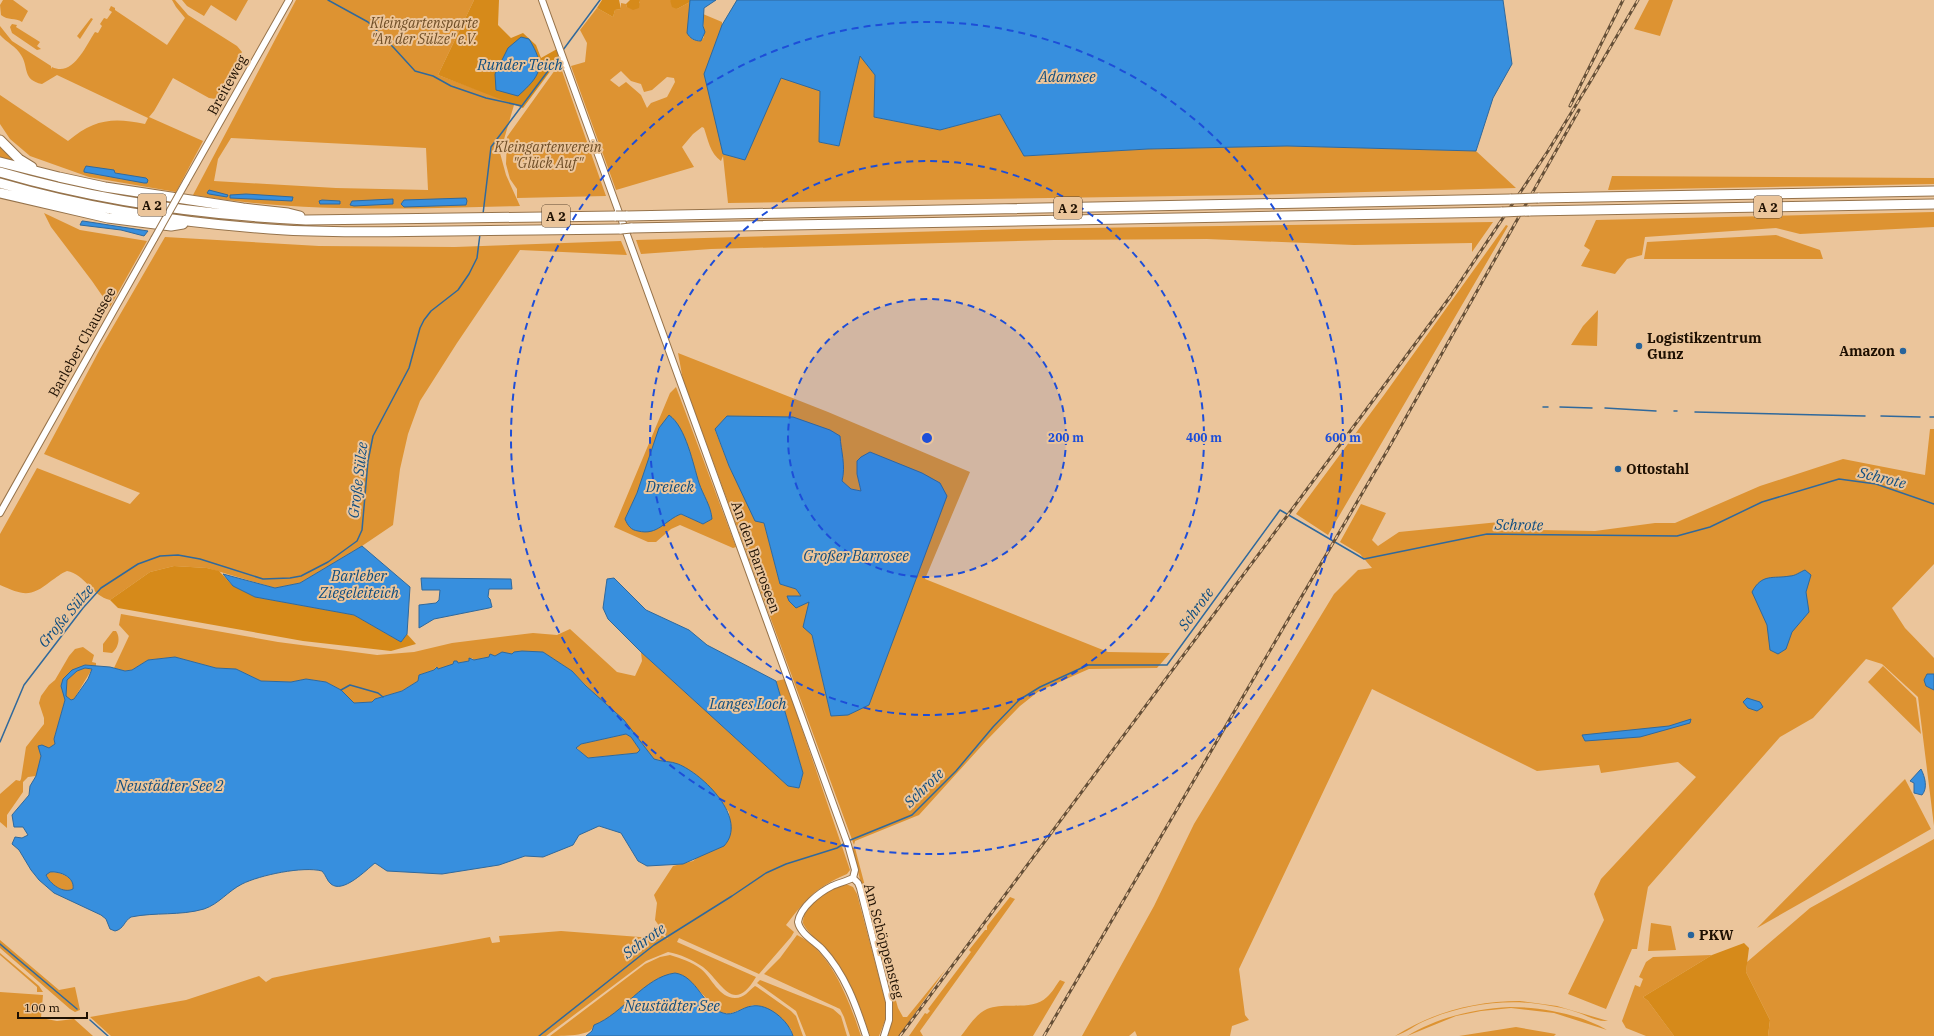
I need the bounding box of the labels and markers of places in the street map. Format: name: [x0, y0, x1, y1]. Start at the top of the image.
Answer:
place label: Logistikzentrum Gunz: [1647, 329, 1762, 363]
marker: Logistikzentrum Gunz: [1634, 341, 1644, 351]
place label: Amazon: [1839, 342, 1895, 360]
marker: Amazon: [1898, 346, 1908, 356]
centre of rings: [920, 431, 934, 445]
place label: Ottostahl: [1626, 460, 1690, 478]
marker: Ottostahl: [1613, 464, 1623, 474]
place label: PKW: [1699, 926, 1734, 944]
marker: PKW: [1686, 930, 1696, 940]

